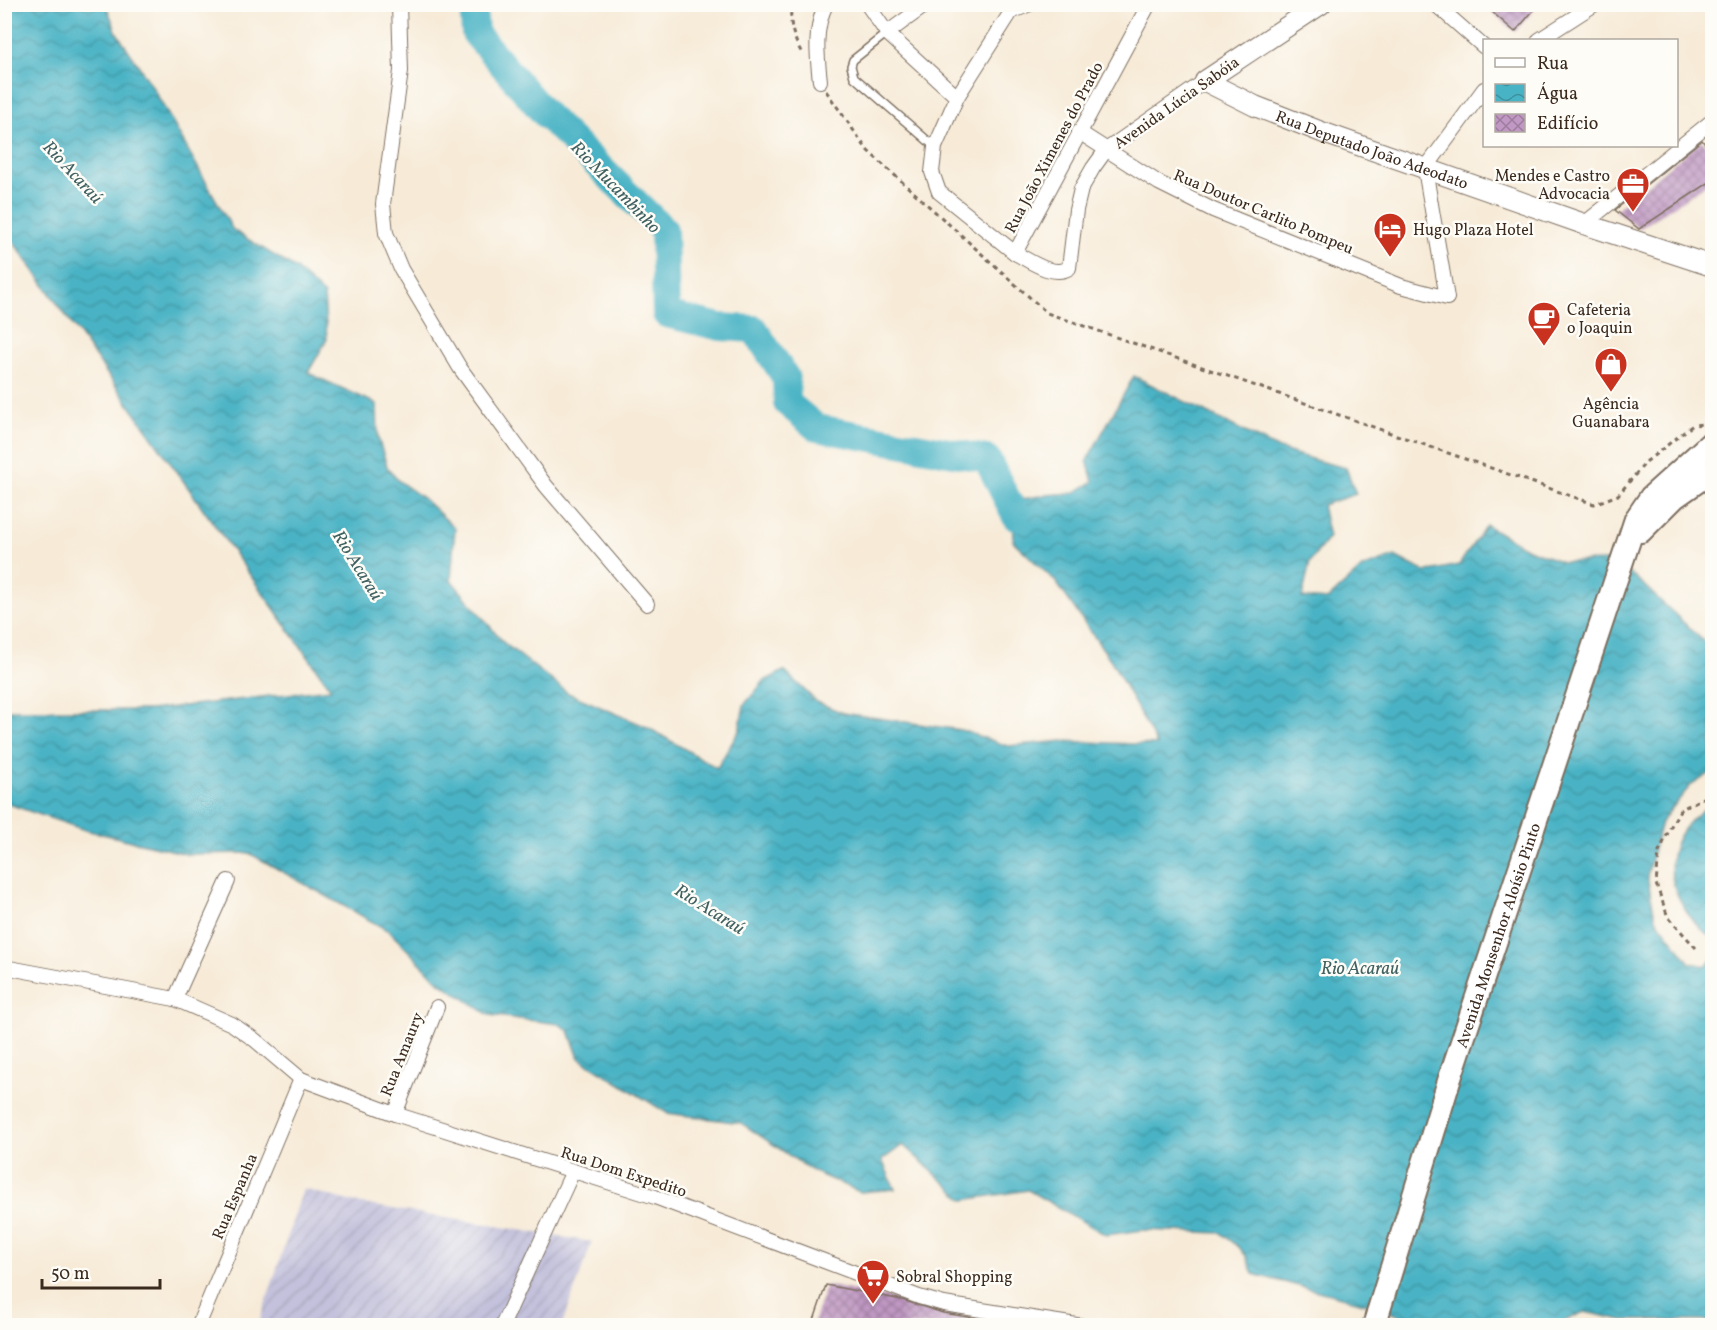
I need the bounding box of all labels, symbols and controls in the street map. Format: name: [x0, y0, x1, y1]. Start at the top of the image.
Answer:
legend: [1483, 39, 1678, 147]
street label: Avenida Lúcia Sabóia: [1110, 52, 1244, 155]
text: Rua: [1537, 52, 1568, 77]
street label: Rua João Ximenes do Prado: [1000, 58, 1109, 238]
text: Água: [1537, 82, 1578, 107]
street label: Rua Deputado João Adeodato: [1272, 106, 1471, 196]
text: Edifício: [1537, 112, 1598, 137]
water label: Rio Acaraú: [36, 136, 108, 210]
water label: Rio Mucambinho: [564, 136, 665, 240]
street label: Rua Doutor Carlito Pompeu: [1170, 165, 1357, 261]
place label: Mendes e Castro Advocacia: [1495, 166, 1610, 206]
office icon: Mendes e Castro Advocacia: [1615, 166, 1651, 213]
hotel icon: Hugo Plaza Hotel: [1372, 211, 1408, 258]
place label: Hugo Plaza Hotel: [1413, 220, 1534, 242]
cafe icon: Cafeteria o Joaquin: [1526, 300, 1562, 347]
place label: Cafeteria o Joaquin: [1567, 300, 1633, 340]
shop icon: Agência Guanabara: [1593, 346, 1629, 393]
place label: Agência Guanabara: [1572, 394, 1650, 434]
water label: Rio Acaraú: [325, 526, 388, 606]
street label: Avenida Monsenhor Aloísio Pinto: [1452, 820, 1547, 1051]
water label: Rio Acaraú: [669, 879, 749, 942]
water label: Rio Acaraú: [1321, 957, 1399, 982]
street label: Rua Amaury: [376, 1009, 430, 1100]
street label: Rua Dom Expedito: [558, 1142, 689, 1204]
street label: Rua Espanha: [208, 1150, 264, 1243]
scale bar: [42, 1252, 160, 1290]
supermarket icon: Sobral Shopping: [855, 1258, 891, 1305]
text: 50 m: [51, 1262, 90, 1287]
place label: Sobral Shopping: [896, 1267, 1012, 1289]

